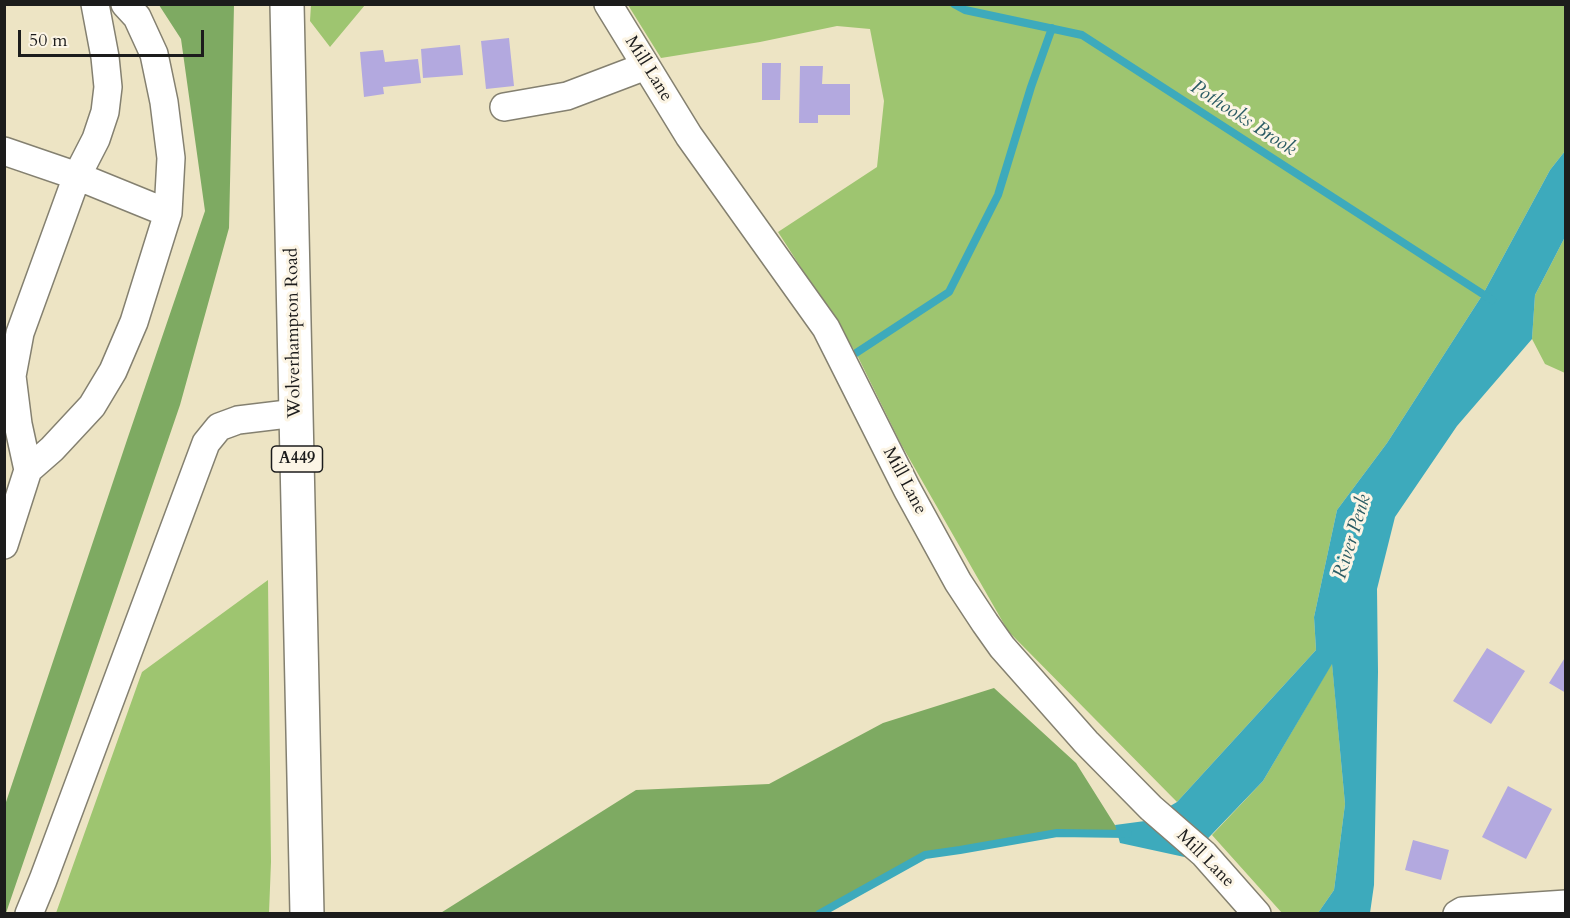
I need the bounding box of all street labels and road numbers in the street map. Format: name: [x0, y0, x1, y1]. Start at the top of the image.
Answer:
street label: Mill Lane: [619, 32, 677, 106]
street label: Wolverhampton Road: [282, 248, 306, 418]
street label: Mill Lane: [877, 444, 931, 518]
road number: A449: [272, 446, 322, 472]
street label: Mill Lane: [1172, 826, 1238, 892]

